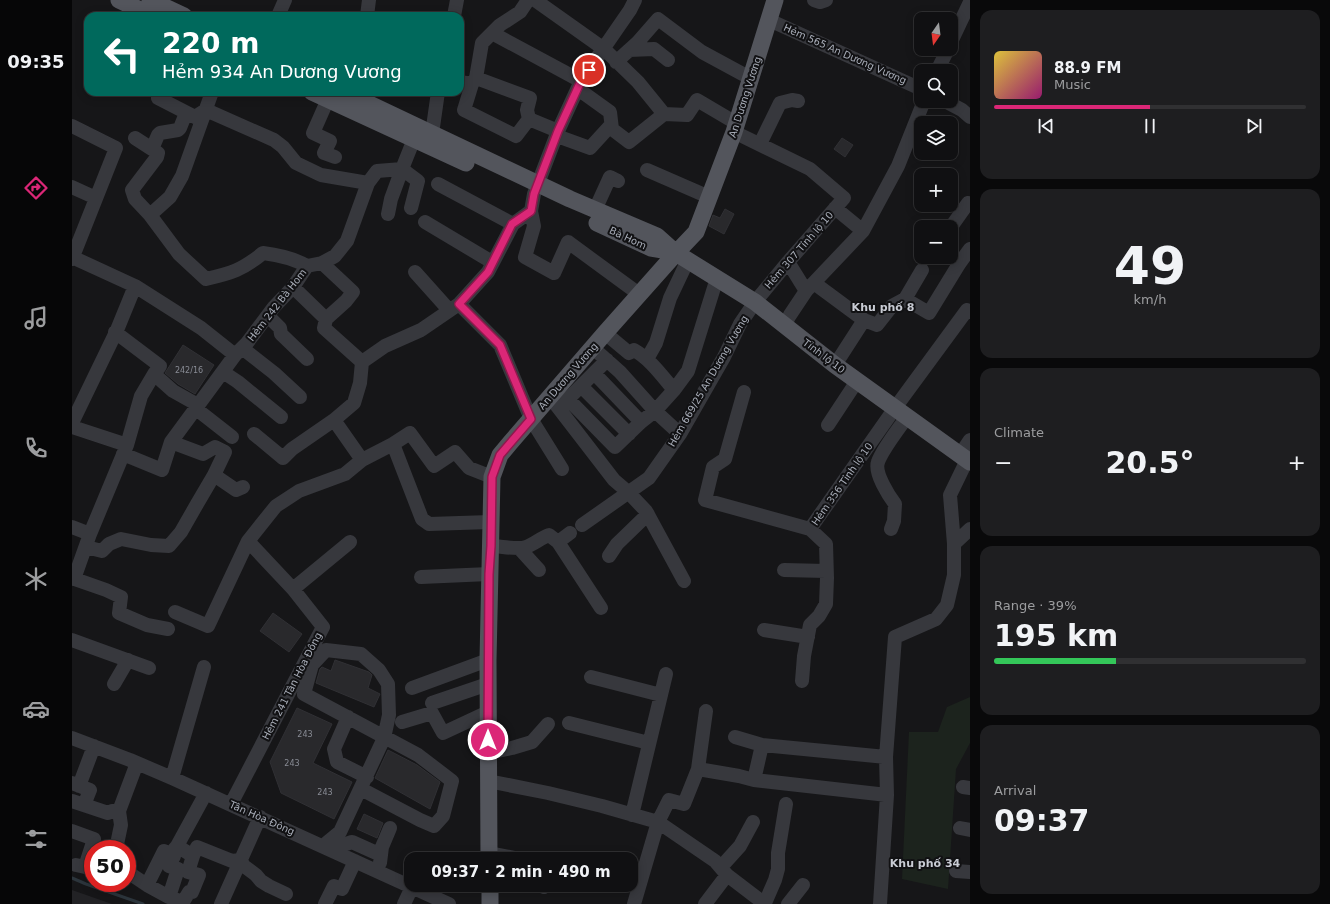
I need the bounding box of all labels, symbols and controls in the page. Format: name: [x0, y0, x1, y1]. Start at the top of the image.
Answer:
north arrow: [914, 12, 958, 56]
map controls: [914, 12, 958, 264]
street label: Hẻm 565 An Dương Vương: [782, 22, 908, 86]
text: 220 m: [162, 27, 259, 60]
icon: left: [96, 28, 148, 80]
text: 09:35: [7, 51, 65, 72]
pin: [572, 53, 606, 87]
street label: An Dương Vương: [727, 55, 763, 139]
icon: arrive: [578, 59, 600, 81]
text: 88.9 FM: [1054, 59, 1121, 77]
text: Hẻm 934 An Dương Vương: [162, 61, 402, 82]
button: search: [914, 64, 958, 108]
text: Music: [1054, 77, 1091, 92]
icon: previous: [1035, 115, 1057, 137]
icon: pause: [1139, 115, 1161, 137]
icon: next: [1243, 115, 1265, 137]
button: layers: [914, 116, 958, 160]
button: +: [914, 168, 958, 212]
icon: directions: [22, 174, 50, 202]
street label: Hẻm 307 Tỉnh lộ 10: [763, 209, 836, 291]
button: −: [914, 220, 958, 264]
street label: Bà Hom: [608, 225, 648, 251]
text: 49: [1114, 236, 1186, 296]
street label: Hẻm 242 Bà Hom: [245, 267, 309, 343]
text: km/h: [1134, 292, 1166, 307]
district label: Khu phố 8: [852, 301, 914, 314]
icon: music: [22, 304, 50, 332]
street label: Hẻm 669/25 An Dương Vương: [666, 314, 750, 448]
street label: Tỉnh lộ 10: [800, 336, 847, 376]
street label: An Dương Vương: [536, 341, 600, 411]
house number: 242/16: [175, 366, 203, 375]
text: Climate: [994, 425, 1044, 440]
icon: phone: [22, 434, 50, 462]
street label: Hẻm 356 Tỉnh lộ 10: [809, 441, 876, 528]
text: 20.5°: [1105, 445, 1195, 480]
text: −: [994, 450, 1012, 475]
text: +: [1288, 450, 1306, 475]
icon: climate: [22, 565, 50, 593]
text: Range · 39%: [994, 598, 1077, 613]
text: 195 km: [994, 618, 1118, 653]
street label: Hẻm 241 Tân Hòa Đông: [260, 631, 324, 741]
icon: car: [22, 695, 50, 723]
position arrow: [467, 719, 509, 761]
house number: 243: [297, 730, 313, 739]
house number: 243: [284, 759, 300, 768]
text: Arrival: [994, 783, 1036, 798]
house number: 243: [317, 788, 333, 797]
street label: Tân Hòa Đông: [227, 798, 296, 837]
text: 09:37: [994, 803, 1090, 838]
icon: filters: [22, 825, 50, 853]
speed limit sign: 50: [84, 840, 136, 892]
district label: Khu phố 34: [890, 857, 961, 870]
text: 09:37 · 2 min · 490 m: [431, 863, 611, 881]

